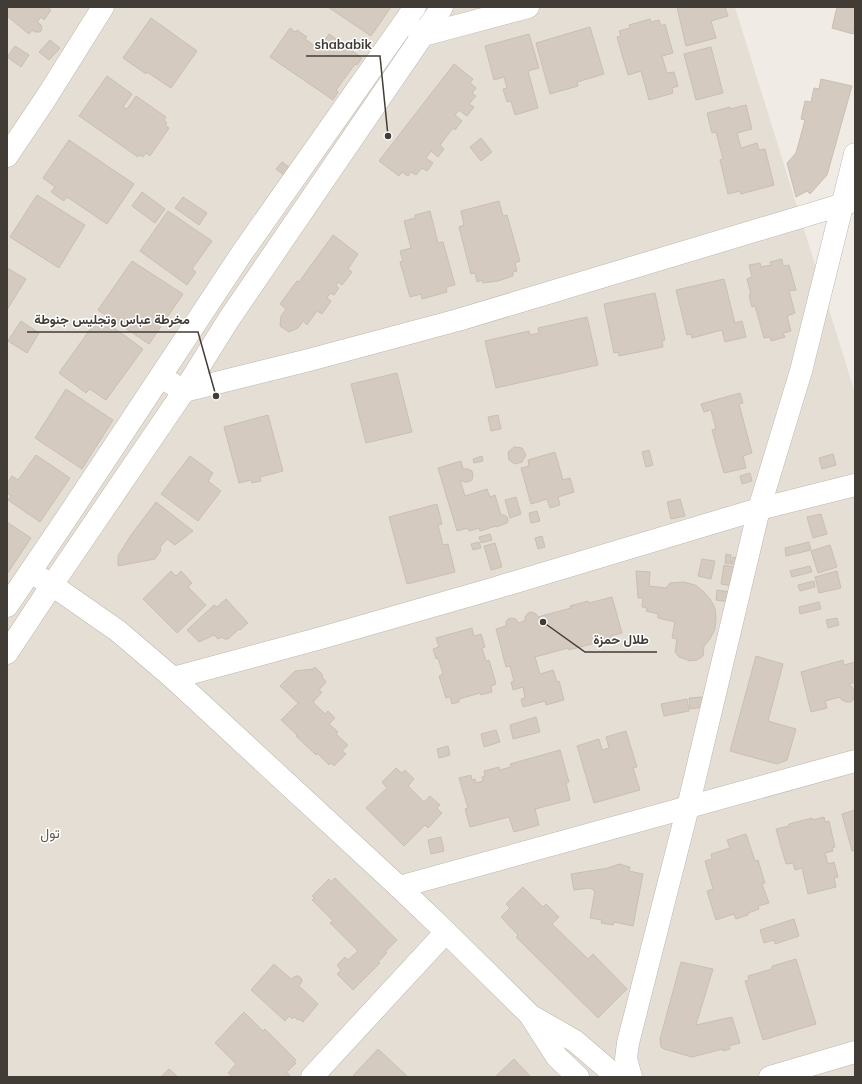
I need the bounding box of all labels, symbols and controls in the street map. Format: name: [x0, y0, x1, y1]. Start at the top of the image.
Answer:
callout: shababik: [306, 31, 380, 56]
text: shababik: [314, 36, 372, 52]
callout: مخرطة عباس وتجليس جنوطة: [27, 307, 198, 332]
text: مخرطة عباس وتجليس جنوطة: [34, 311, 190, 328]
callout: طلال حمزة: [585, 627, 657, 652]
text: طلال حمزة: [593, 631, 649, 648]
district label: تول: [40, 824, 60, 843]

